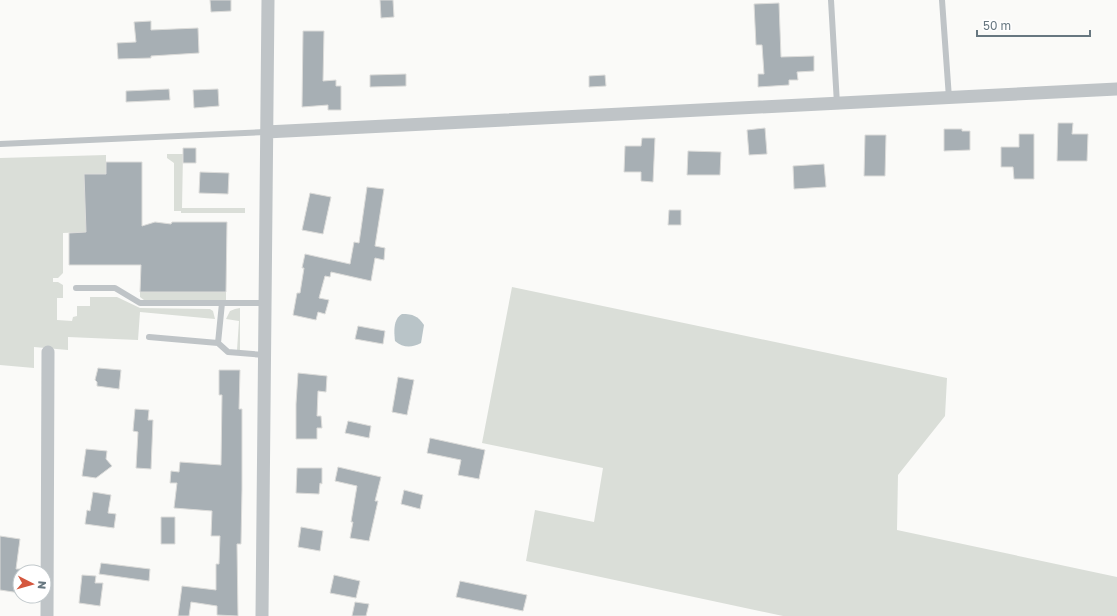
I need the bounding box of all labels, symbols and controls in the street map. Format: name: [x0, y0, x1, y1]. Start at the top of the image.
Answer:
scale bar: [977, 12, 1090, 38]
text: 50 m: [983, 18, 1011, 33]
north arrow: [12, 564, 52, 604]
text: N: [36, 580, 49, 590]

